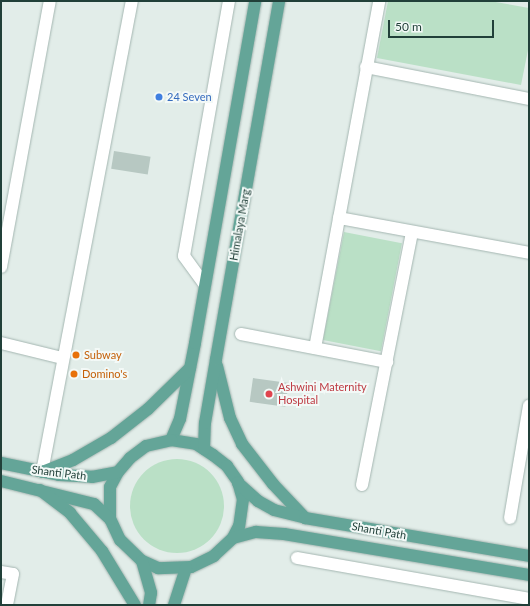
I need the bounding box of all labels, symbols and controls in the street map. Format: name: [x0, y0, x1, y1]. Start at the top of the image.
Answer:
scale bar: [390, 12, 496, 38]
text: 50 m: [395, 19, 422, 34]
place label: 24 Seven: [167, 90, 212, 104]
marker: 24 Seven: [154, 92, 164, 102]
street label: Himalaya Marg: [227, 188, 253, 262]
place label: Subway: [84, 348, 122, 362]
marker: Subway: [71, 350, 81, 360]
place label: Domino's: [82, 367, 127, 381]
marker: Domino's: [69, 369, 79, 379]
place label: Ashwini Maternity Hospital: [278, 381, 367, 407]
marker: Ashwini Maternity Hospital: [263, 388, 275, 400]
street label: Shanti Path: [31, 463, 87, 483]
street label: Shanti Path: [351, 520, 407, 542]

